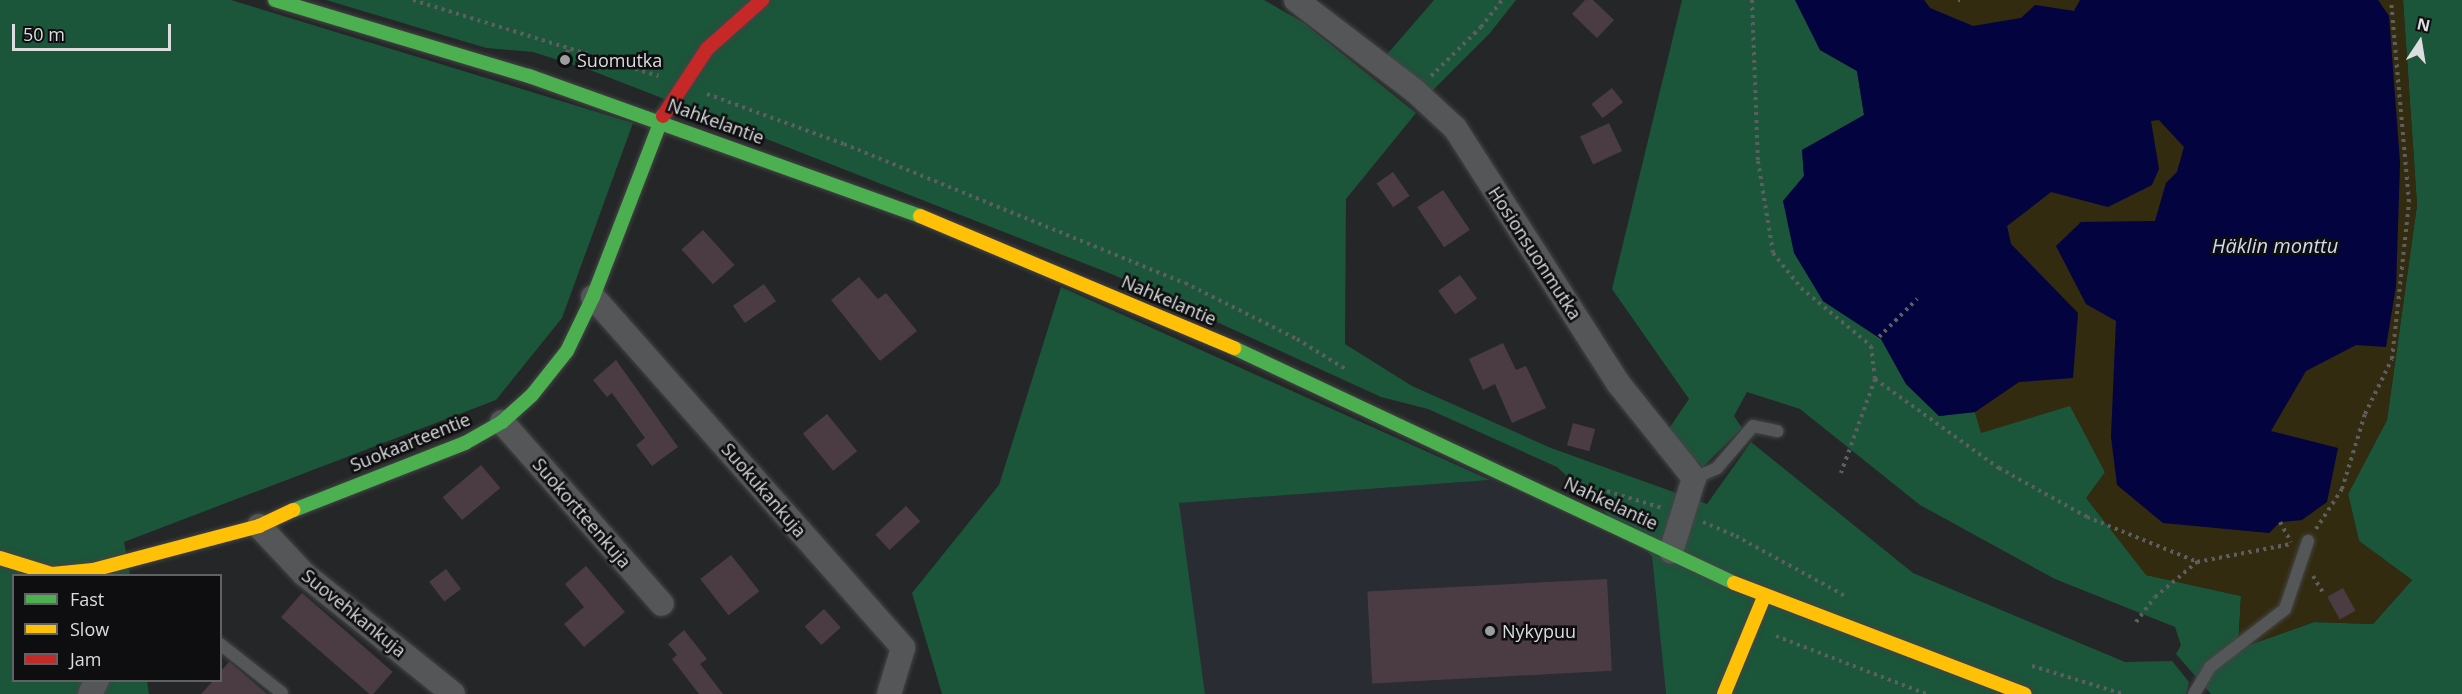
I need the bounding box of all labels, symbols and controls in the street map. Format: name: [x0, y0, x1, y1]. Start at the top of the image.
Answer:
scale bar: [15, 12, 174, 50]
north arrow: [2390, 12, 2450, 72]
text: N: [2415, 12, 2432, 37]
text: 50 m: [23, 22, 65, 46]
place label: Suomutka: [577, 49, 662, 71]
marker: Suomutka: [558, 53, 572, 67]
street label: Nahkelantie: [665, 94, 767, 148]
street label: Hosionsuonmutka: [1484, 182, 1586, 324]
water label: Häklin monttu: [2212, 233, 2338, 257]
street label: Nahkelantie: [1118, 270, 1220, 330]
street label: Suokaarteentie: [347, 408, 473, 476]
street label: Suokukankuja: [717, 438, 811, 542]
street label: Suokortteenkuja: [528, 454, 636, 572]
street label: Nahkelantie: [1561, 472, 1661, 534]
street label: Suovehkankuja: [298, 565, 410, 661]
legend: [12, 574, 222, 682]
text: Fast: [70, 587, 104, 611]
text: Slow: [70, 617, 109, 641]
place label: Nykypuu: [1502, 620, 1576, 642]
marker: Nykypuu: [1483, 624, 1497, 638]
text: Jam: [70, 647, 102, 671]

